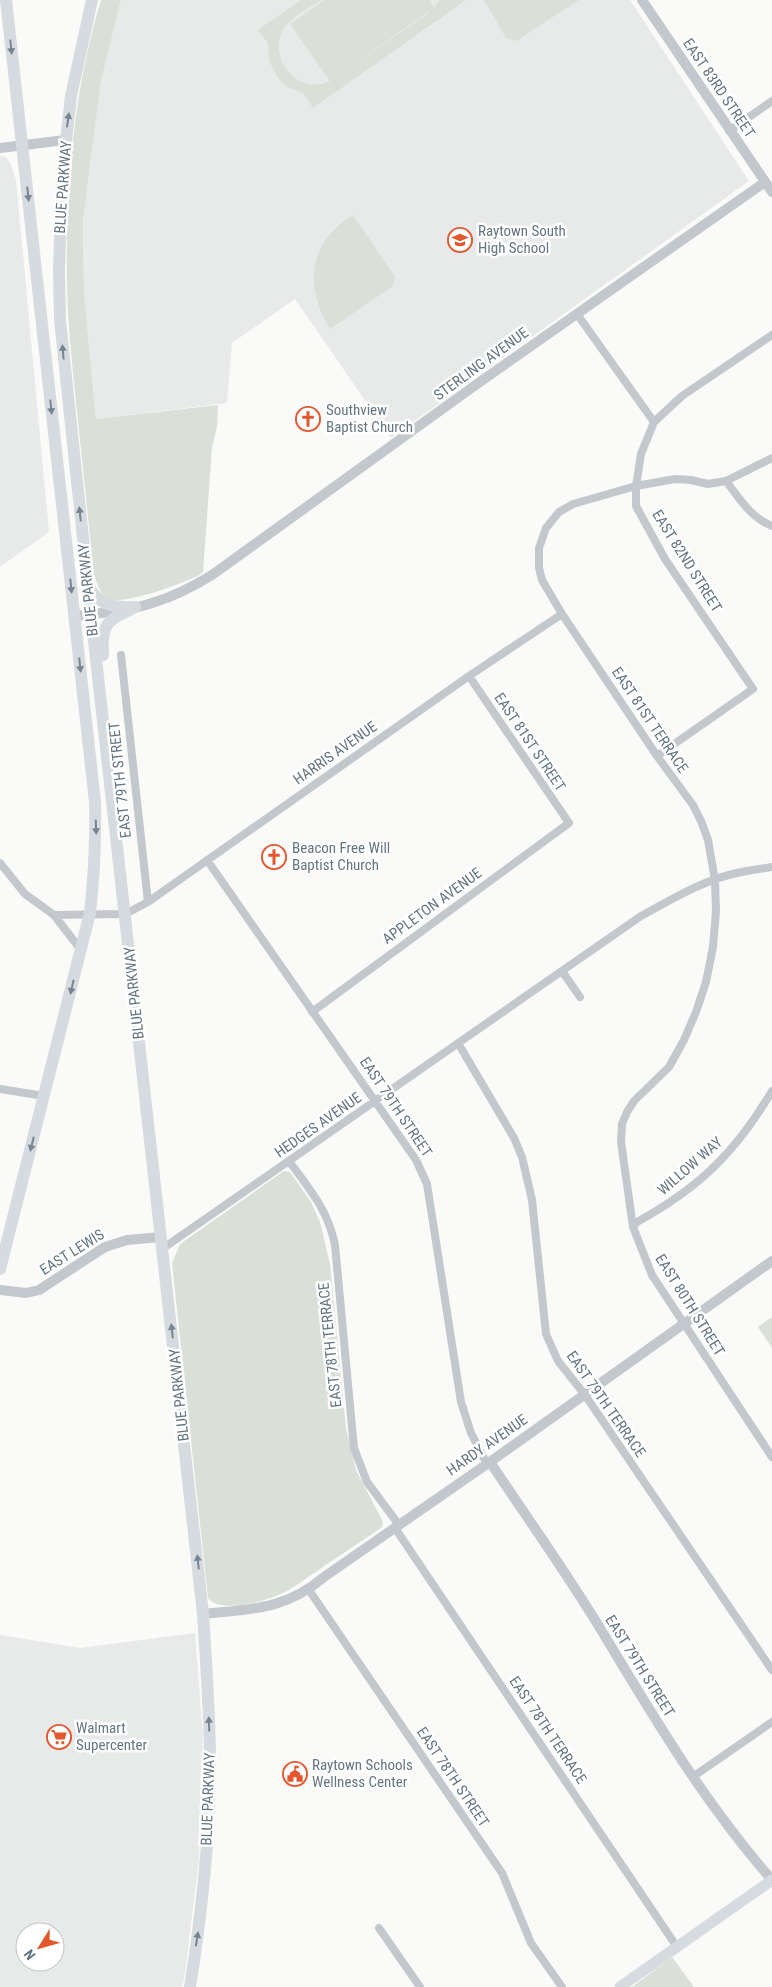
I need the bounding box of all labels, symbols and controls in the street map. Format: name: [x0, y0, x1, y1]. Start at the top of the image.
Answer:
street label: EAST 83RD STREET: [679, 35, 759, 141]
one-way arrow: [7, 39, 15, 55]
one-way arrow: [64, 112, 72, 128]
street label: BLUE PARKWAY: [51, 140, 75, 234]
one-way arrow: [24, 186, 32, 202]
place label: Raytown South High School: [478, 222, 566, 257]
school or university icon: Raytown South High School: [447, 227, 473, 253]
street label: STERLING AVENUE: [430, 324, 532, 404]
one-way arrow: [58, 344, 66, 360]
one-way arrow: [47, 400, 55, 416]
place label: Southview Baptist Church: [326, 401, 413, 436]
church icon: Southview Baptist Church: [295, 406, 321, 432]
one-way arrow: [76, 505, 84, 521]
street label: EAST 82ND STREET: [648, 506, 726, 616]
street label: BLUE PARKWAY: [74, 543, 102, 637]
one-way arrow: [67, 579, 75, 595]
one-way arrow: [76, 657, 84, 673]
street label: EAST 81ST TERRACE: [608, 664, 692, 776]
street label: EAST 81ST STREET: [490, 689, 570, 795]
street label: HARRIS AVENUE: [290, 718, 380, 788]
street label: EAST 79TH STREET: [105, 721, 135, 839]
one-way arrow: [92, 819, 100, 835]
place label: Beacon Free Will Baptist Church: [292, 839, 390, 874]
church icon: Beacon Free Will Baptist Church: [261, 844, 287, 870]
street label: APPLETON AVENUE: [379, 864, 485, 948]
street label: BLUE PARKWAY: [120, 946, 148, 1040]
one-way arrow: [68, 979, 76, 994]
street label: EAST 79TH STREET: [356, 1054, 436, 1161]
street label: HEDGES AVENUE: [271, 1088, 365, 1162]
street label: WILLOW WAY: [654, 1133, 726, 1199]
one-way arrow: [28, 1137, 36, 1152]
street label: EAST LEWIS: [37, 1225, 108, 1279]
street label: EAST 80TH STREET: [651, 1251, 729, 1359]
street label: EAST 78TH TERRACE: [314, 1282, 346, 1408]
one-way arrow: [167, 1323, 175, 1339]
street label: EAST 79TH TERRACE: [563, 1347, 649, 1461]
street label: BLUE PARKWAY: [165, 1348, 193, 1442]
street label: HARDY AVENUE: [443, 1410, 531, 1480]
one-way arrow: [193, 1554, 201, 1570]
street label: EAST 79TH STREET: [601, 1612, 679, 1720]
street label: EAST 78TH TERRACE: [505, 1673, 591, 1787]
one-way arrow: [205, 1716, 213, 1732]
place label: Walmart Supercenter: [76, 1719, 148, 1754]
supermarket icon: Walmart Supercenter: [46, 1724, 72, 1750]
street label: EAST 78TH STREET: [413, 1724, 493, 1831]
street label: BLUE PARKWAY: [197, 1752, 219, 1846]
place label: Raytown Schools Wellness Center: [312, 1756, 413, 1791]
public building icon: Raytown Schools Wellness Center: [282, 1761, 308, 1787]
north arrow: [15, 1922, 65, 1972]
one-way arrow: [194, 1930, 202, 1946]
text: N: [21, 1947, 39, 1963]

